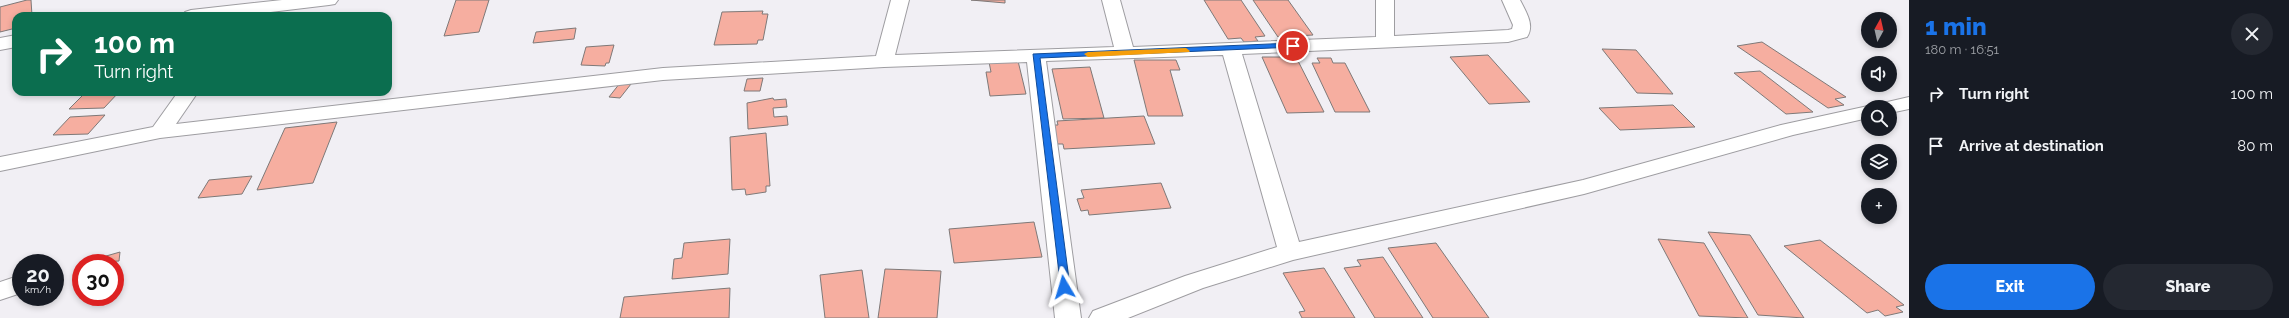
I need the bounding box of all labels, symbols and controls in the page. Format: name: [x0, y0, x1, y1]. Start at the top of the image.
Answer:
north arrow: [1861, 12, 1897, 48]
map controls: [1861, 12, 1897, 224]
text: 1 min: [1925, 12, 1987, 41]
button: close: [2231, 13, 2273, 55]
text: 100 m: [94, 27, 175, 60]
icon: right: [28, 28, 80, 80]
pin: [1276, 29, 1310, 63]
icon: arrive: [1282, 35, 1304, 57]
text: 180 m · 16:51: [1925, 42, 1999, 57]
button: sound: [1861, 56, 1897, 92]
text: Turn right: [94, 61, 173, 82]
icon: right: [1925, 83, 1947, 105]
text: Turn right: [1959, 85, 2029, 103]
text: 100 m: [2231, 85, 2273, 103]
button: search: [1861, 100, 1897, 136]
icon: arrive: [1925, 135, 1947, 157]
text: Arrive at destination: [1959, 137, 2104, 155]
text: 80 m: [2237, 137, 2273, 155]
button: layers: [1861, 144, 1897, 180]
button: +: [1861, 188, 1897, 224]
speed limit sign: 30: [72, 254, 124, 306]
text: 20: [26, 263, 50, 287]
button: Exit: [1925, 264, 2095, 310]
button: Share: [2103, 264, 2273, 310]
position arrow: [1043, 266, 1085, 308]
text: km/h: [25, 284, 51, 295]

